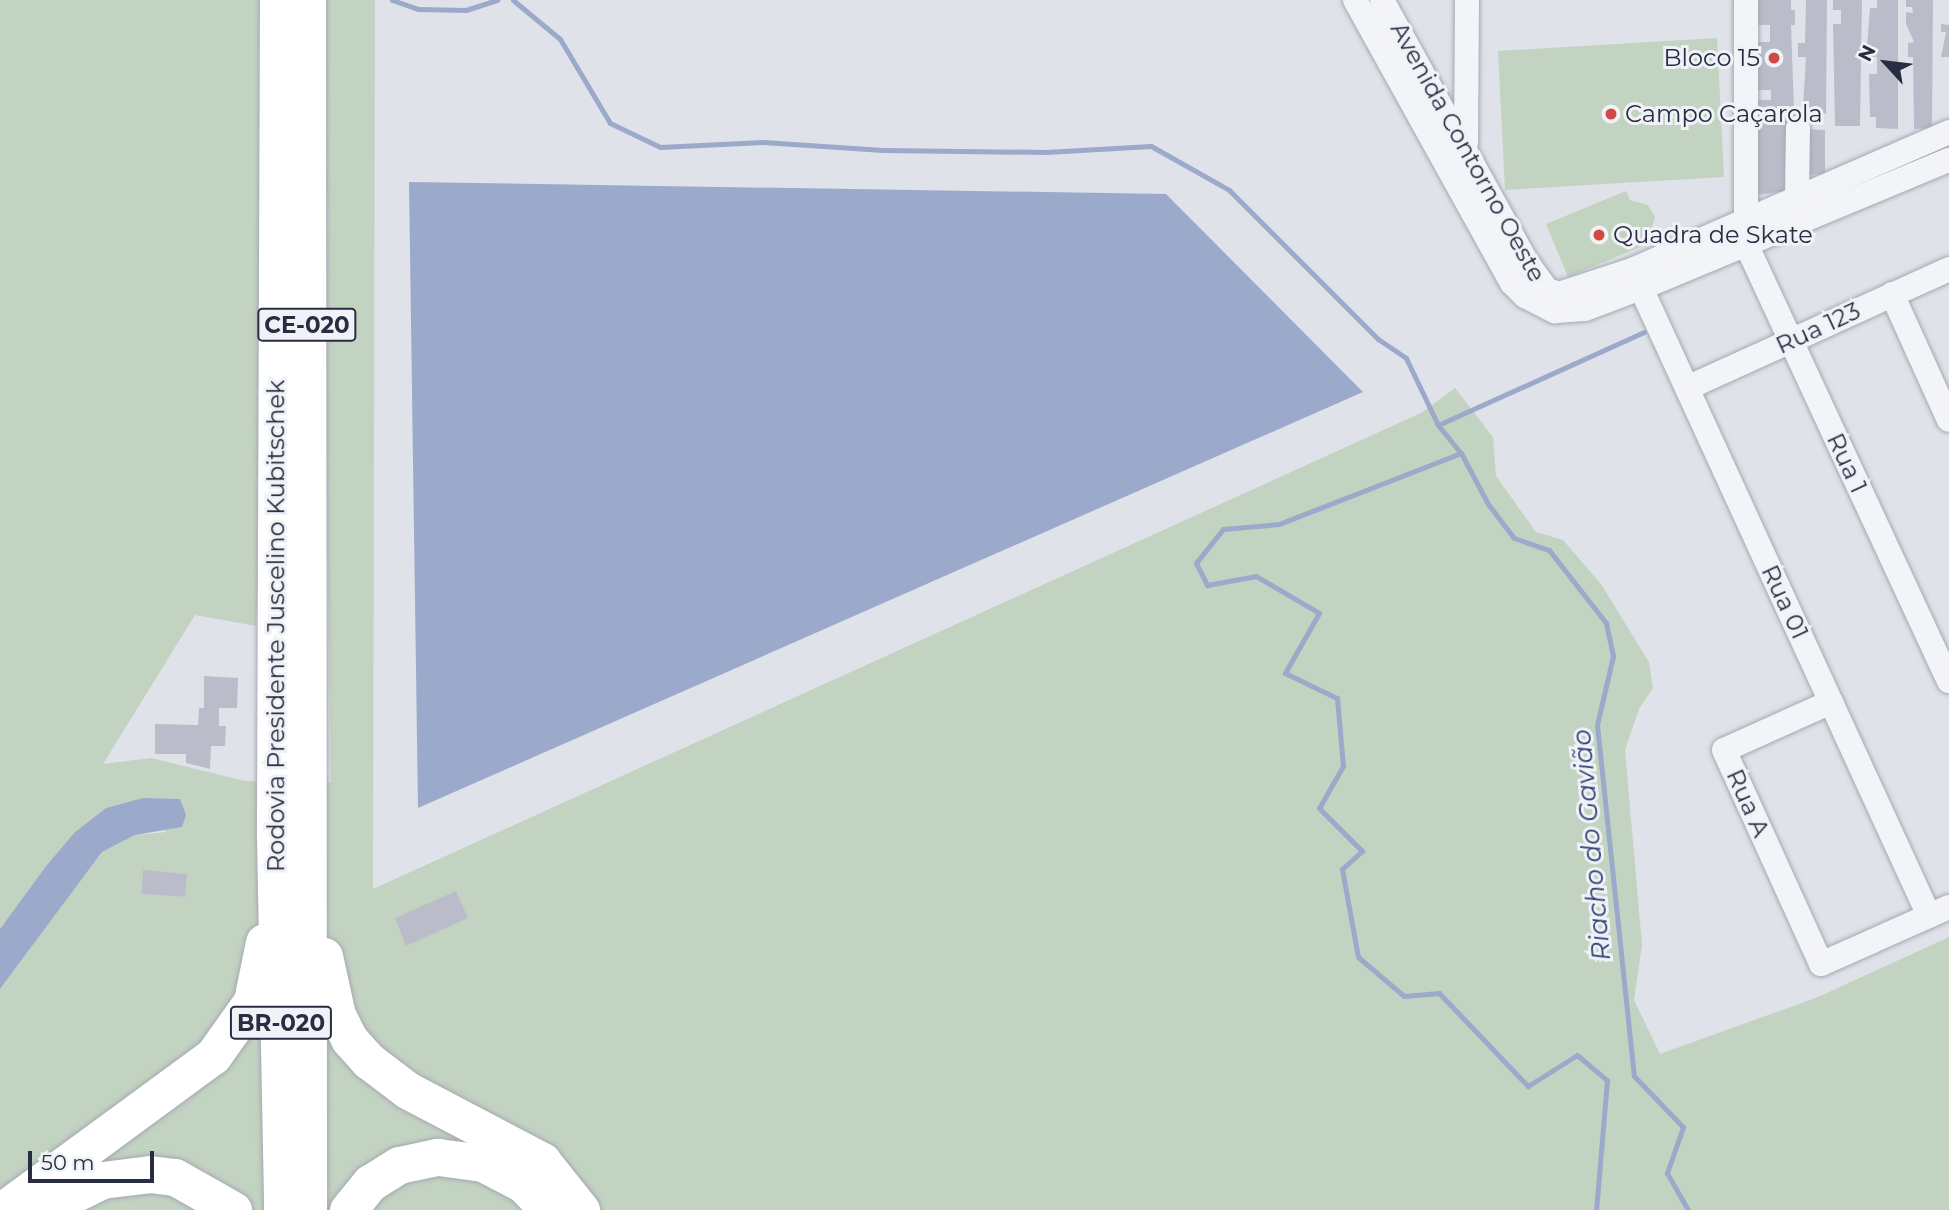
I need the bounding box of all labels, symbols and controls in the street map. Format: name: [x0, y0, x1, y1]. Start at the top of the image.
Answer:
street label: Avenida Contorno Oeste: [1385, 17, 1551, 287]
north arrow: [1851, 28, 1921, 98]
text: N: [1853, 41, 1881, 65]
place label: Bloco 15: [1664, 44, 1760, 72]
marker: Bloco 15: [1766, 50, 1782, 66]
place label: Campo Caçarola: [1625, 100, 1823, 128]
marker: Campo Caçarola: [1603, 106, 1619, 122]
place label: Quadra de Skate: [1613, 221, 1813, 249]
marker: Quadra de Skate: [1591, 227, 1607, 243]
street label: Rua 123: [1771, 296, 1865, 360]
road number: CE-020: [256, 306, 358, 344]
street label: Rodovia Presidente Juscelino Kubitschek: [262, 380, 290, 872]
street label: Rua 1: [1821, 429, 1873, 497]
street label: Rua 01: [1755, 560, 1815, 644]
water label: Riacho do Gavião: [1566, 728, 1618, 962]
street label: Rua A: [1720, 765, 1776, 841]
road number: BR-020: [229, 1004, 334, 1042]
scale bar: [32, 1136, 158, 1180]
text: 50 m: [41, 1150, 95, 1175]

